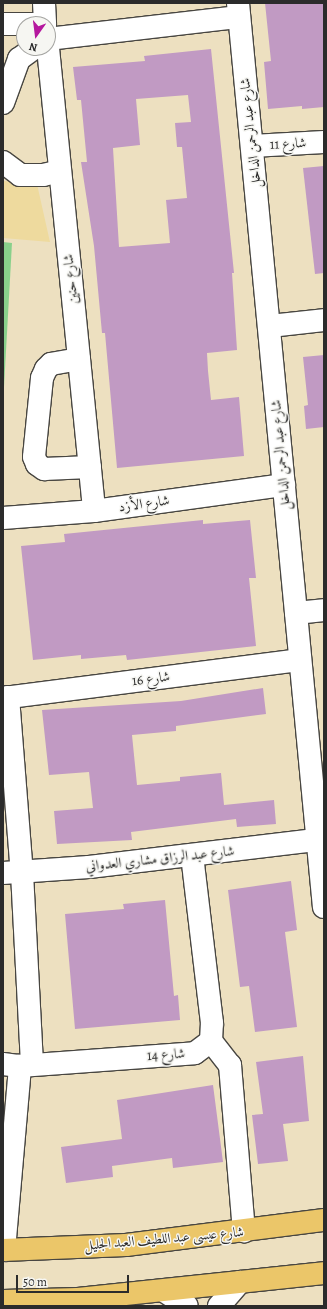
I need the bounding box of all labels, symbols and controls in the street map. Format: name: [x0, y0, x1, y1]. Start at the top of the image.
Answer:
north arrow: [16, 16, 56, 56]
text: N: [28, 39, 39, 55]
street label: شارع عبد الرحمن الداخل: [237, 77, 265, 189]
street label: شارع 11: [269, 135, 307, 153]
street label: شارع حنين: [60, 253, 82, 305]
street label: شارع عبد الرحمن الداخل: [268, 399, 294, 511]
street label: شارع الأزد: [118, 492, 170, 516]
street label: شارع 16: [131, 668, 171, 690]
street label: شارع عبد الرزاق مشاري العدواني: [85, 843, 235, 875]
street label: شارع 14: [146, 1045, 186, 1065]
street label: شارع عيسى عبد اللطيف العبد الجليل: [83, 1224, 245, 1254]
scale bar: [18, 1267, 131, 1293]
text: 50 m: [23, 1274, 47, 1290]

